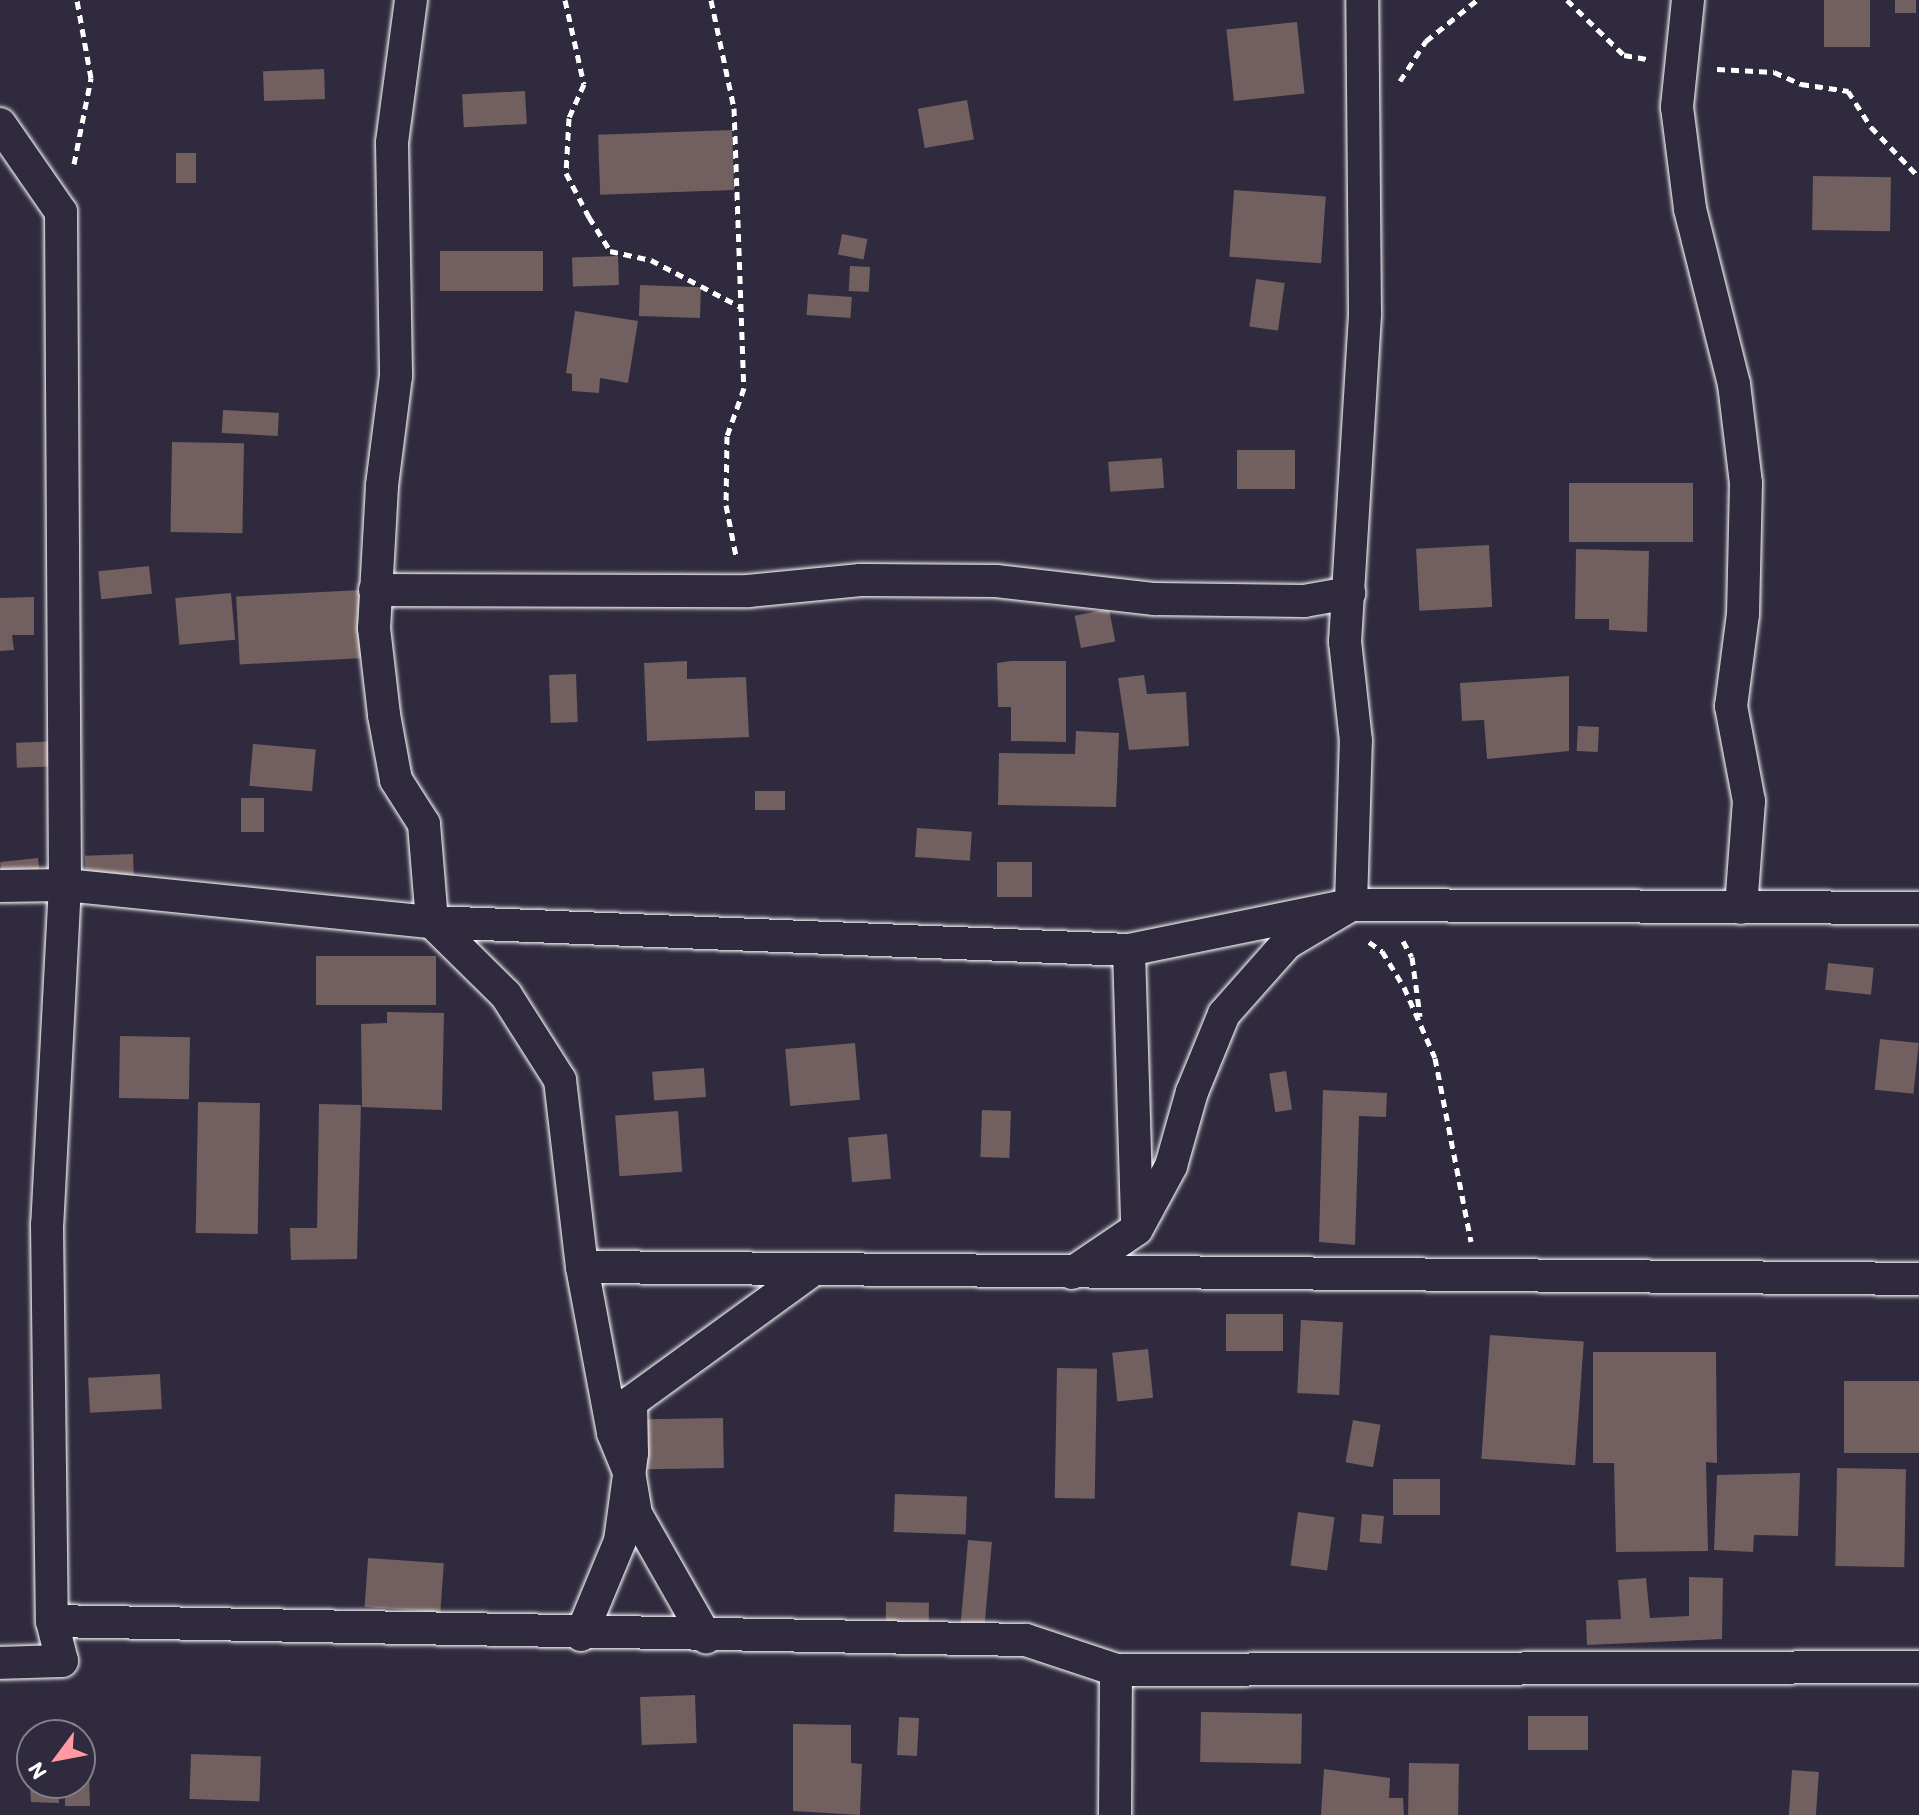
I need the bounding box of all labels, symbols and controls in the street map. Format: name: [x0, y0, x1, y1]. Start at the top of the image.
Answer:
north arrow: [16, 1719, 96, 1799]
text: N: [22, 1757, 52, 1784]

